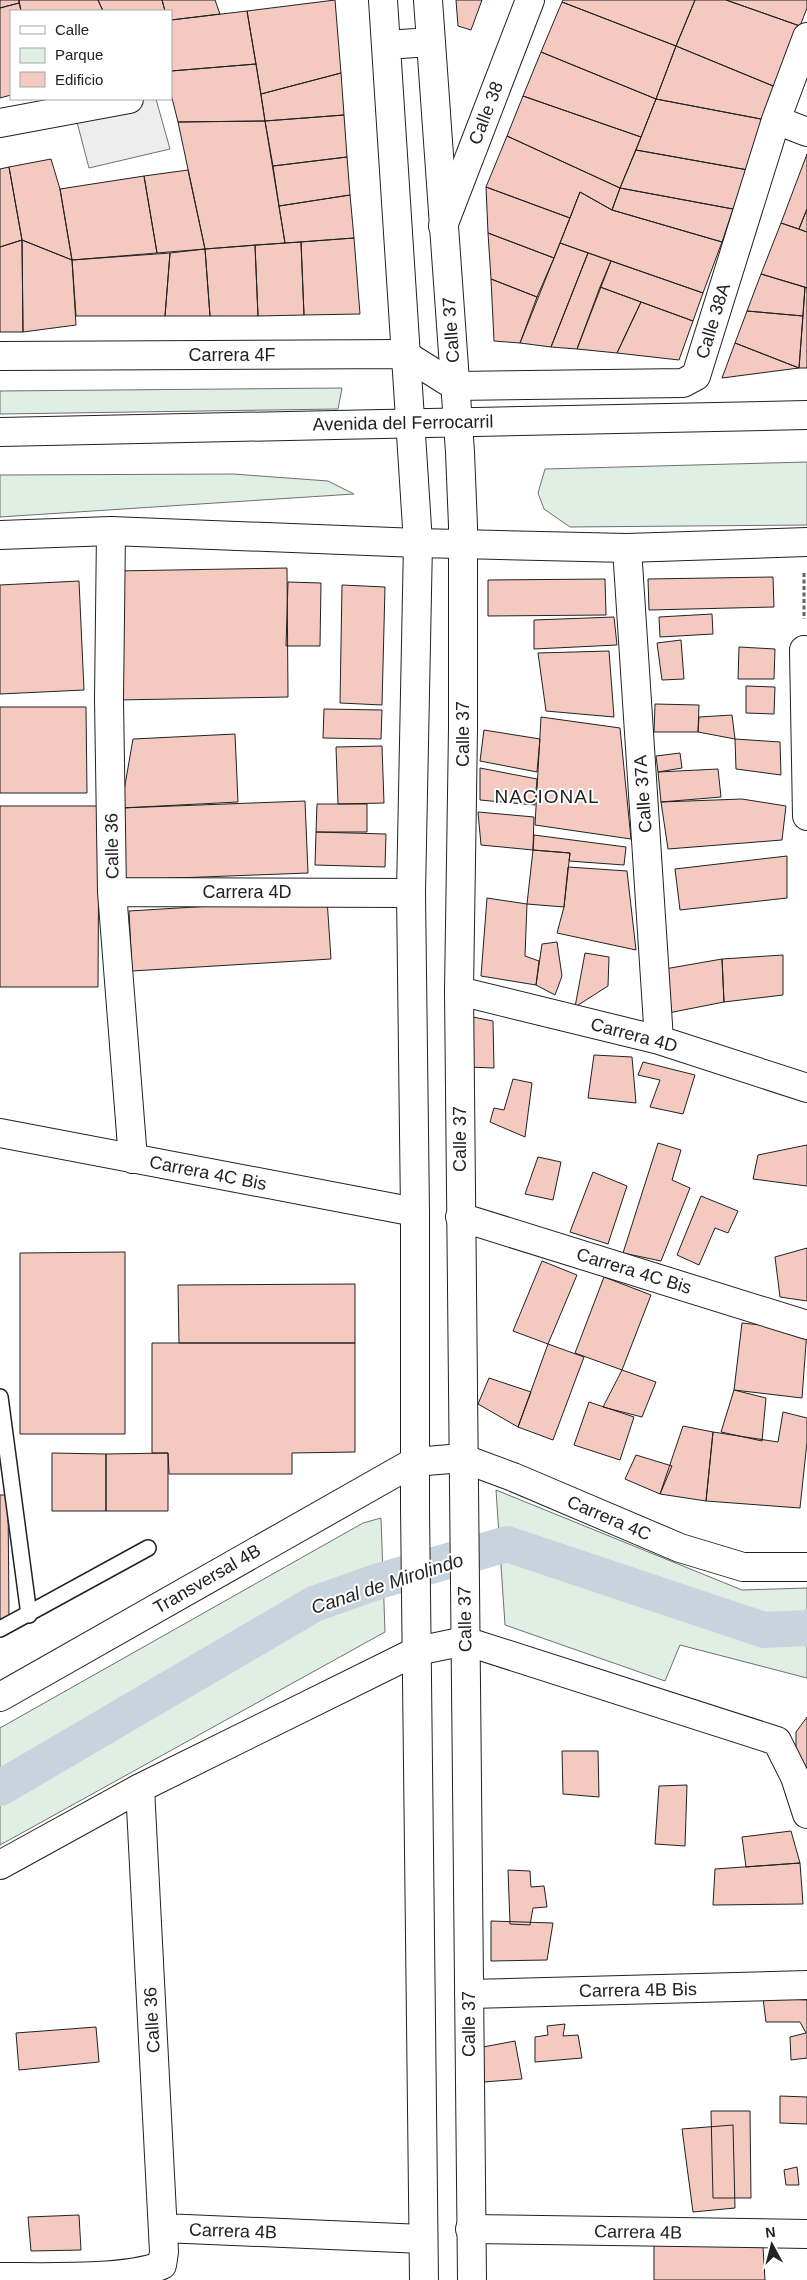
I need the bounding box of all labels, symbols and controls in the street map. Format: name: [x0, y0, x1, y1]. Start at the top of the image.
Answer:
legend: [10, 10, 172, 100]
text: Calle: [55, 21, 89, 38]
text: Parque: [55, 46, 103, 63]
text: Edificio: [55, 71, 103, 88]
street label: Calle 38: [465, 79, 507, 147]
street label: Calle 38A: [692, 281, 734, 361]
street label: Calle 37: [439, 296, 463, 364]
street label: Carrera 4F: [188, 345, 276, 365]
street label: Avenida del Ferrocarril: [312, 411, 494, 435]
street label: Calle 37: [453, 701, 473, 767]
street label: Calle 37A: [630, 754, 656, 834]
district label: NACIONAL: [494, 786, 600, 807]
street label: Calle 36: [101, 813, 123, 879]
street label: Carrera 4D: [202, 882, 292, 902]
street label: Carrera 4D: [588, 1014, 680, 1056]
street label: Calle 37: [450, 1106, 470, 1172]
street label: Carrera 4C Bis: [148, 1152, 268, 1194]
street label: Carrera 4C Bis: [574, 1244, 694, 1298]
street label: Carrera 4C: [564, 1491, 654, 1545]
street label: Transversal 4B: [150, 1540, 264, 1618]
water label: Canal de Mirolindo: [309, 1549, 466, 1618]
street label: Calle 37: [454, 1586, 476, 1652]
street label: Carrera 4B Bis: [579, 1979, 697, 2001]
street label: Calle 36: [140, 1986, 164, 2054]
street label: Calle 37: [459, 1991, 479, 2057]
street label: Carrera 4B: [189, 2219, 277, 2243]
north arrow: [747, 2220, 797, 2270]
street label: Carrera 4B: [594, 2221, 682, 2243]
text: N: [764, 2224, 776, 2241]

